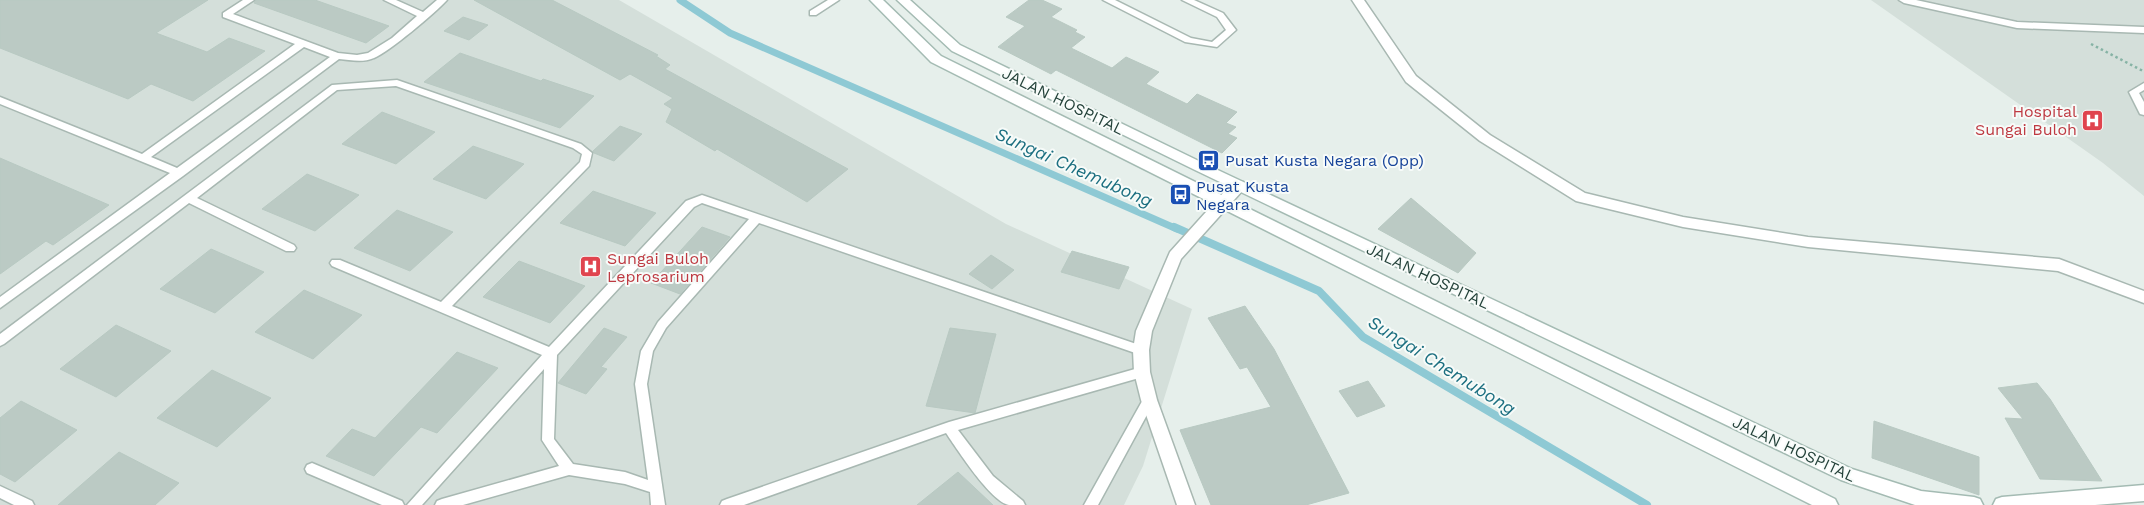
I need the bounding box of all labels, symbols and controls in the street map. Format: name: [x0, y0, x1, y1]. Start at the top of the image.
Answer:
street label: JALAN HOSPITAL: [999, 63, 1127, 139]
place label: Hospital Sungai Buloh: [1975, 102, 2077, 139]
hospital icon: Hospital Sungai Buloh: [2081, 108, 2105, 132]
water label: Sungai Chemubong: [992, 123, 1156, 211]
bus stop icon: Pusat Kusta Negara (Opp): [1197, 148, 1221, 172]
place label: Pusat Kusta Negara (Opp): [1225, 151, 1424, 170]
place label: Pusat Kusta Negara: [1196, 177, 1289, 214]
bus stop icon: Pusat Kusta Negara: [1168, 183, 1192, 207]
street label: JALAN HOSPITAL: [1364, 239, 1493, 313]
place label: Sungai Buloh Leprosarium: [607, 249, 709, 286]
hospital icon: Sungai Buloh Leprosarium: [579, 255, 603, 279]
water label: Sungai Chemubong: [1364, 311, 1520, 419]
street label: JALAN HOSPITAL: [1730, 412, 1859, 486]

